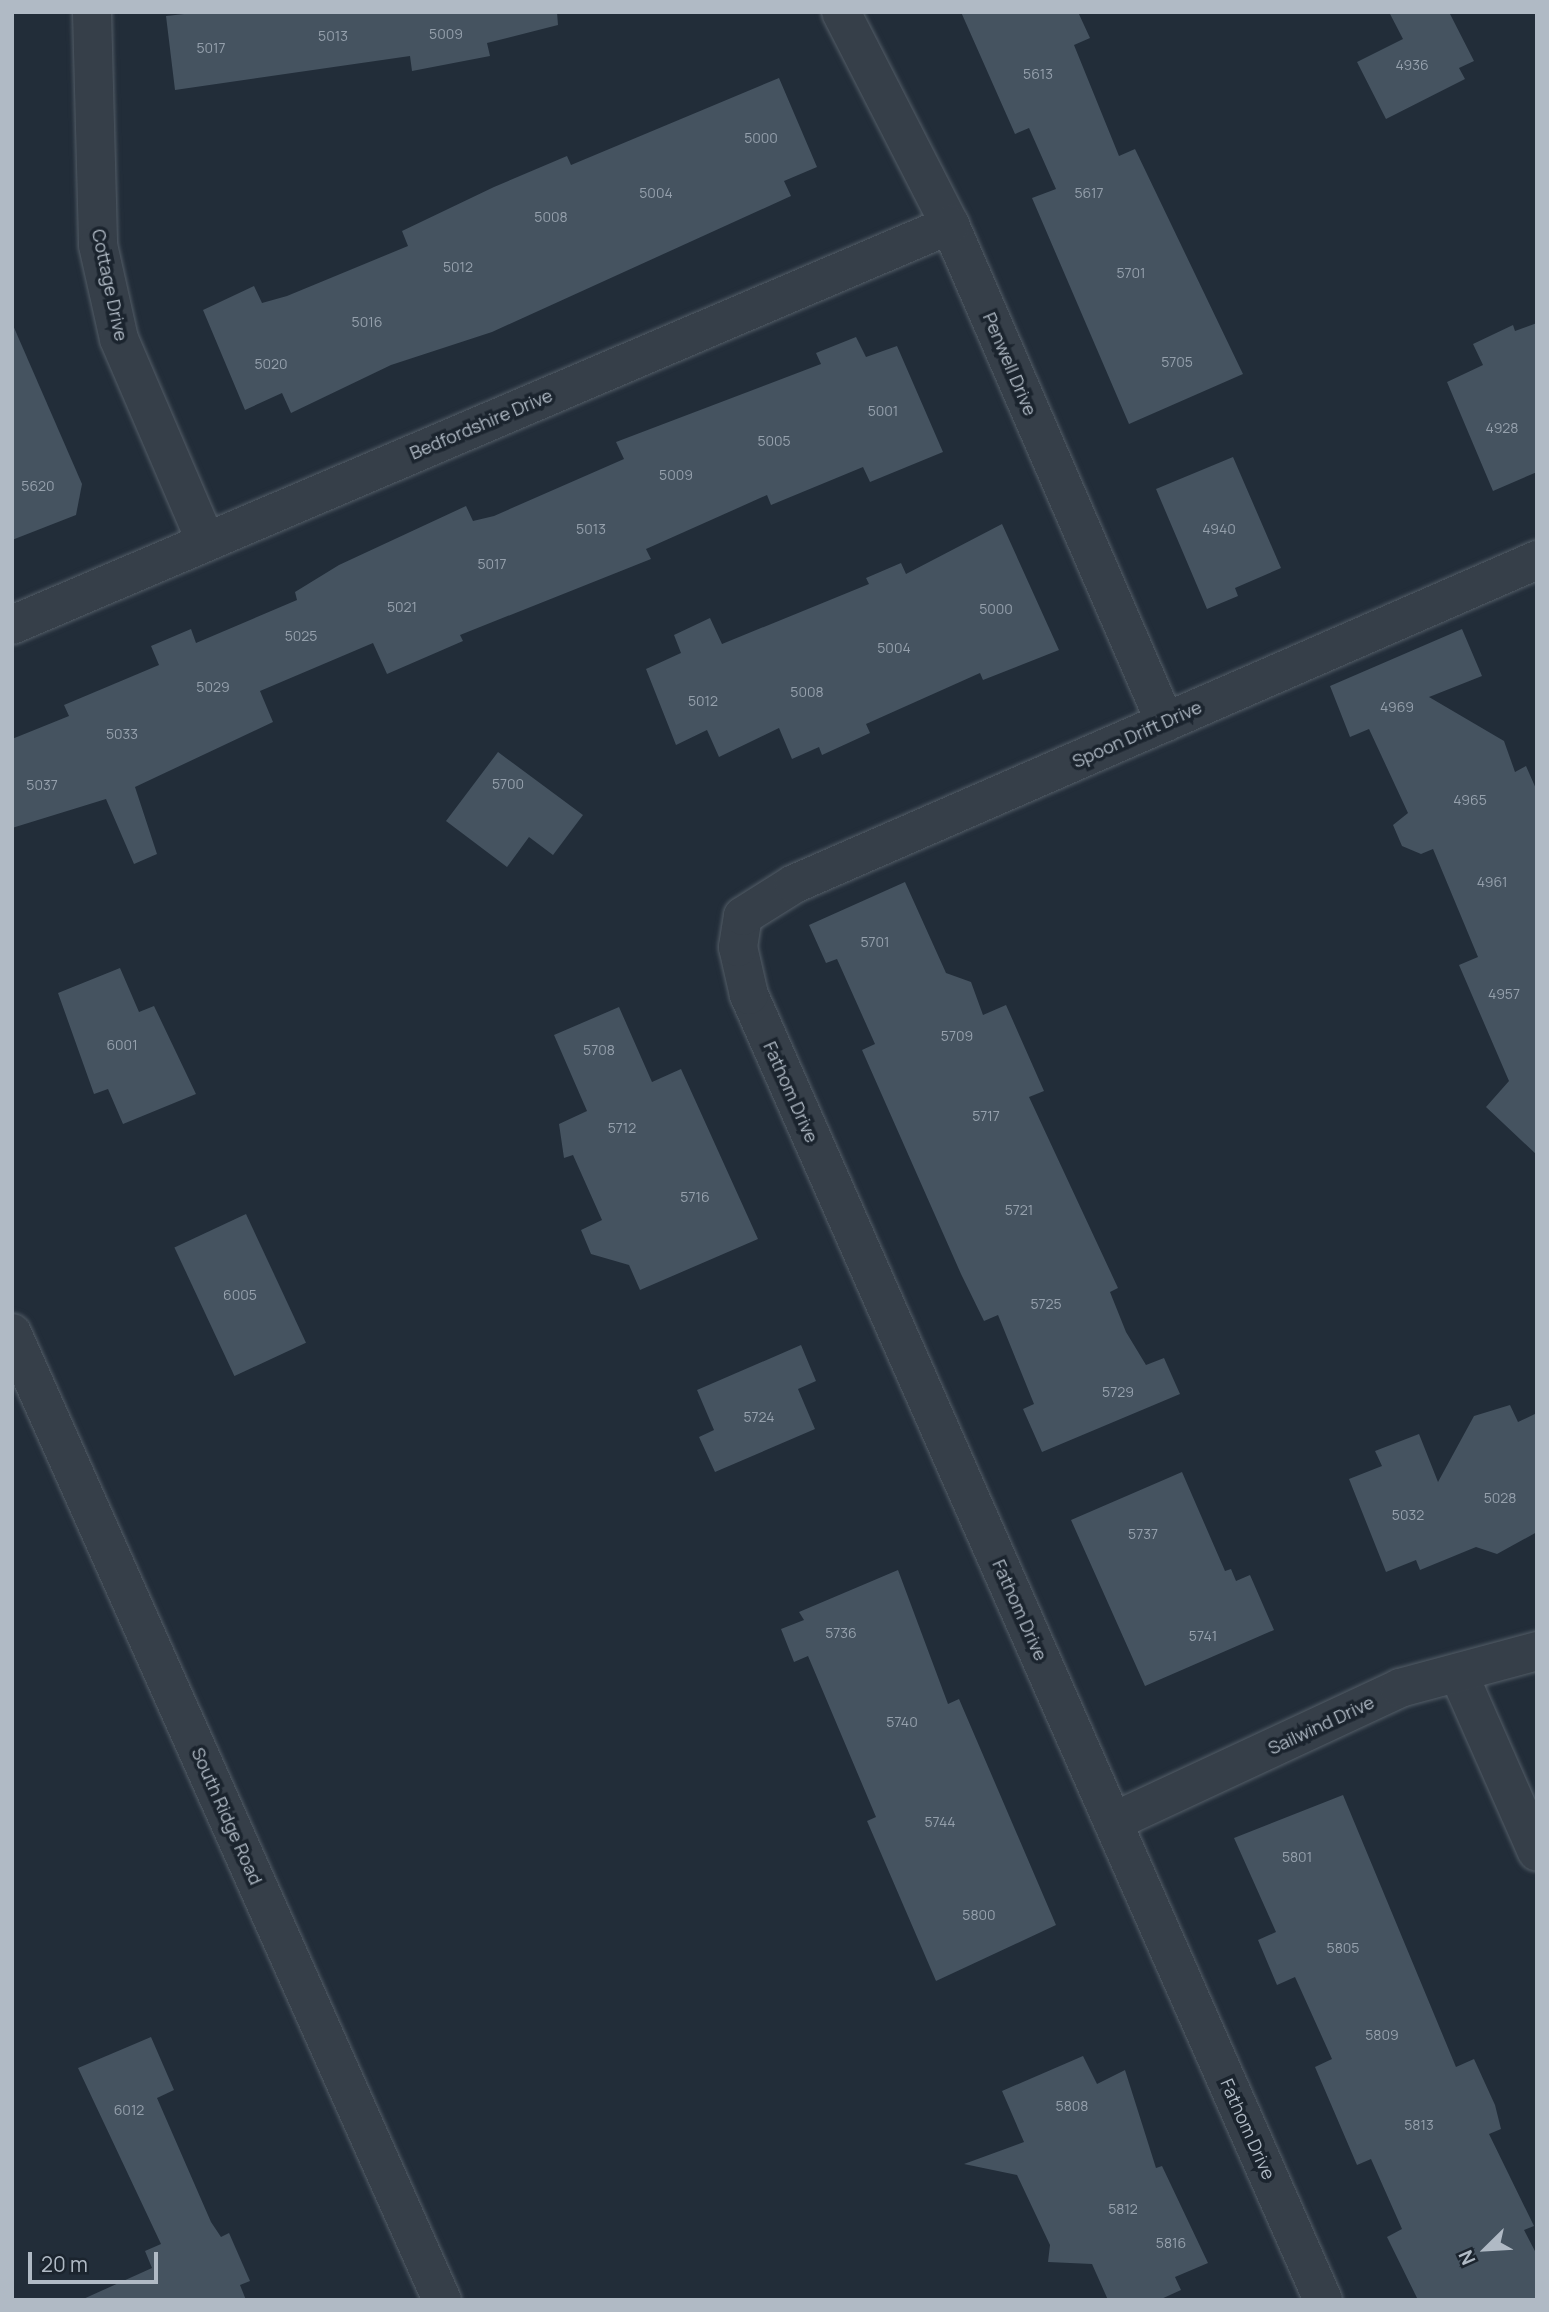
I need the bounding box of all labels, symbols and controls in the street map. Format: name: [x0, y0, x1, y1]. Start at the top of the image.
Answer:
house number: 5009: [429, 26, 463, 42]
house number: 5013: [318, 28, 348, 44]
house number: 5017: [196, 40, 226, 56]
house number: 4936: [1395, 57, 1429, 73]
house number: 5613: [1023, 66, 1053, 82]
house number: 5000: [744, 130, 778, 146]
house number: 5004: [639, 185, 673, 201]
house number: 5617: [1074, 185, 1104, 201]
house number: 5008: [534, 209, 568, 225]
street label: Cottage Drive: [88, 227, 132, 343]
house number: 5012: [443, 259, 473, 275]
house number: 5701: [1116, 265, 1146, 281]
street label: Penwell Drive: [979, 309, 1041, 419]
house number: 5016: [352, 314, 382, 330]
house number: 5705: [1161, 354, 1193, 370]
house number: 5020: [254, 356, 288, 372]
street label: Bedfordshire Drive: [406, 384, 556, 464]
house number: 5001: [868, 403, 898, 419]
house number: 4928: [1486, 420, 1518, 436]
house number: 5005: [757, 433, 791, 449]
house number: 5009: [659, 467, 693, 483]
house number: 5620: [21, 478, 55, 494]
house number: 5013: [576, 521, 606, 537]
house number: 4940: [1202, 521, 1236, 537]
house number: 5017: [477, 556, 507, 572]
house number: 5021: [387, 599, 417, 615]
house number: 5000: [979, 601, 1013, 617]
house number: 5025: [285, 628, 317, 644]
house number: 5004: [877, 640, 911, 656]
house number: 5029: [196, 679, 230, 695]
house number: 5008: [790, 684, 824, 700]
house number: 5012: [688, 693, 718, 709]
street label: Spoon Drift Drive: [1069, 696, 1205, 772]
house number: 4969: [1380, 699, 1414, 715]
house number: 5033: [106, 726, 138, 742]
house number: 5700: [492, 776, 524, 792]
house number: 5037: [26, 777, 58, 793]
house number: 4965: [1453, 792, 1487, 808]
house number: 4961: [1477, 874, 1507, 890]
house number: 5701: [860, 934, 890, 950]
house number: 4957: [1488, 986, 1520, 1002]
house number: 5709: [941, 1028, 973, 1044]
house number: 6001: [106, 1037, 138, 1053]
street label: Fathom Drive: [759, 1038, 823, 1146]
house number: 5708: [583, 1042, 615, 1058]
house number: 5717: [972, 1108, 1000, 1124]
house number: 5712: [608, 1120, 636, 1136]
house number: 5716: [680, 1189, 710, 1205]
house number: 5721: [1005, 1202, 1033, 1218]
house number: 6005: [223, 1287, 257, 1303]
house number: 5725: [1030, 1296, 1062, 1312]
house number: 5729: [1102, 1384, 1134, 1400]
house number: 5724: [743, 1409, 775, 1425]
house number: 5028: [1484, 1490, 1516, 1506]
house number: 5032: [1392, 1507, 1424, 1523]
house number: 5737: [1128, 1526, 1158, 1542]
street label: Fathom Drive: [988, 1556, 1052, 1664]
house number: 5736: [825, 1625, 857, 1641]
house number: 5741: [1189, 1628, 1217, 1644]
street label: Sailwind Drive: [1265, 1691, 1377, 1759]
house number: 5740: [886, 1714, 918, 1730]
street label: South Ridge Road: [187, 1744, 267, 1888]
house number: 5744: [924, 1814, 956, 1830]
house number: 5801: [1282, 1849, 1312, 1865]
house number: 5800: [962, 1907, 996, 1923]
house number: 5805: [1327, 1940, 1359, 1956]
house number: 5809: [1365, 2027, 1399, 2043]
street label: Fathom Drive: [1216, 2075, 1280, 2183]
house number: 5808: [1056, 2098, 1088, 2114]
house number: 6012: [114, 2102, 144, 2118]
house number: 5813: [1404, 2117, 1434, 2133]
house number: 5812: [1108, 2201, 1138, 2217]
north arrow: [1451, 2214, 1521, 2284]
house number: 5816: [1156, 2235, 1186, 2251]
scale bar: [32, 2238, 161, 2282]
text: N: [1452, 2246, 1481, 2269]
text: 20 m: [41, 2250, 88, 2278]

